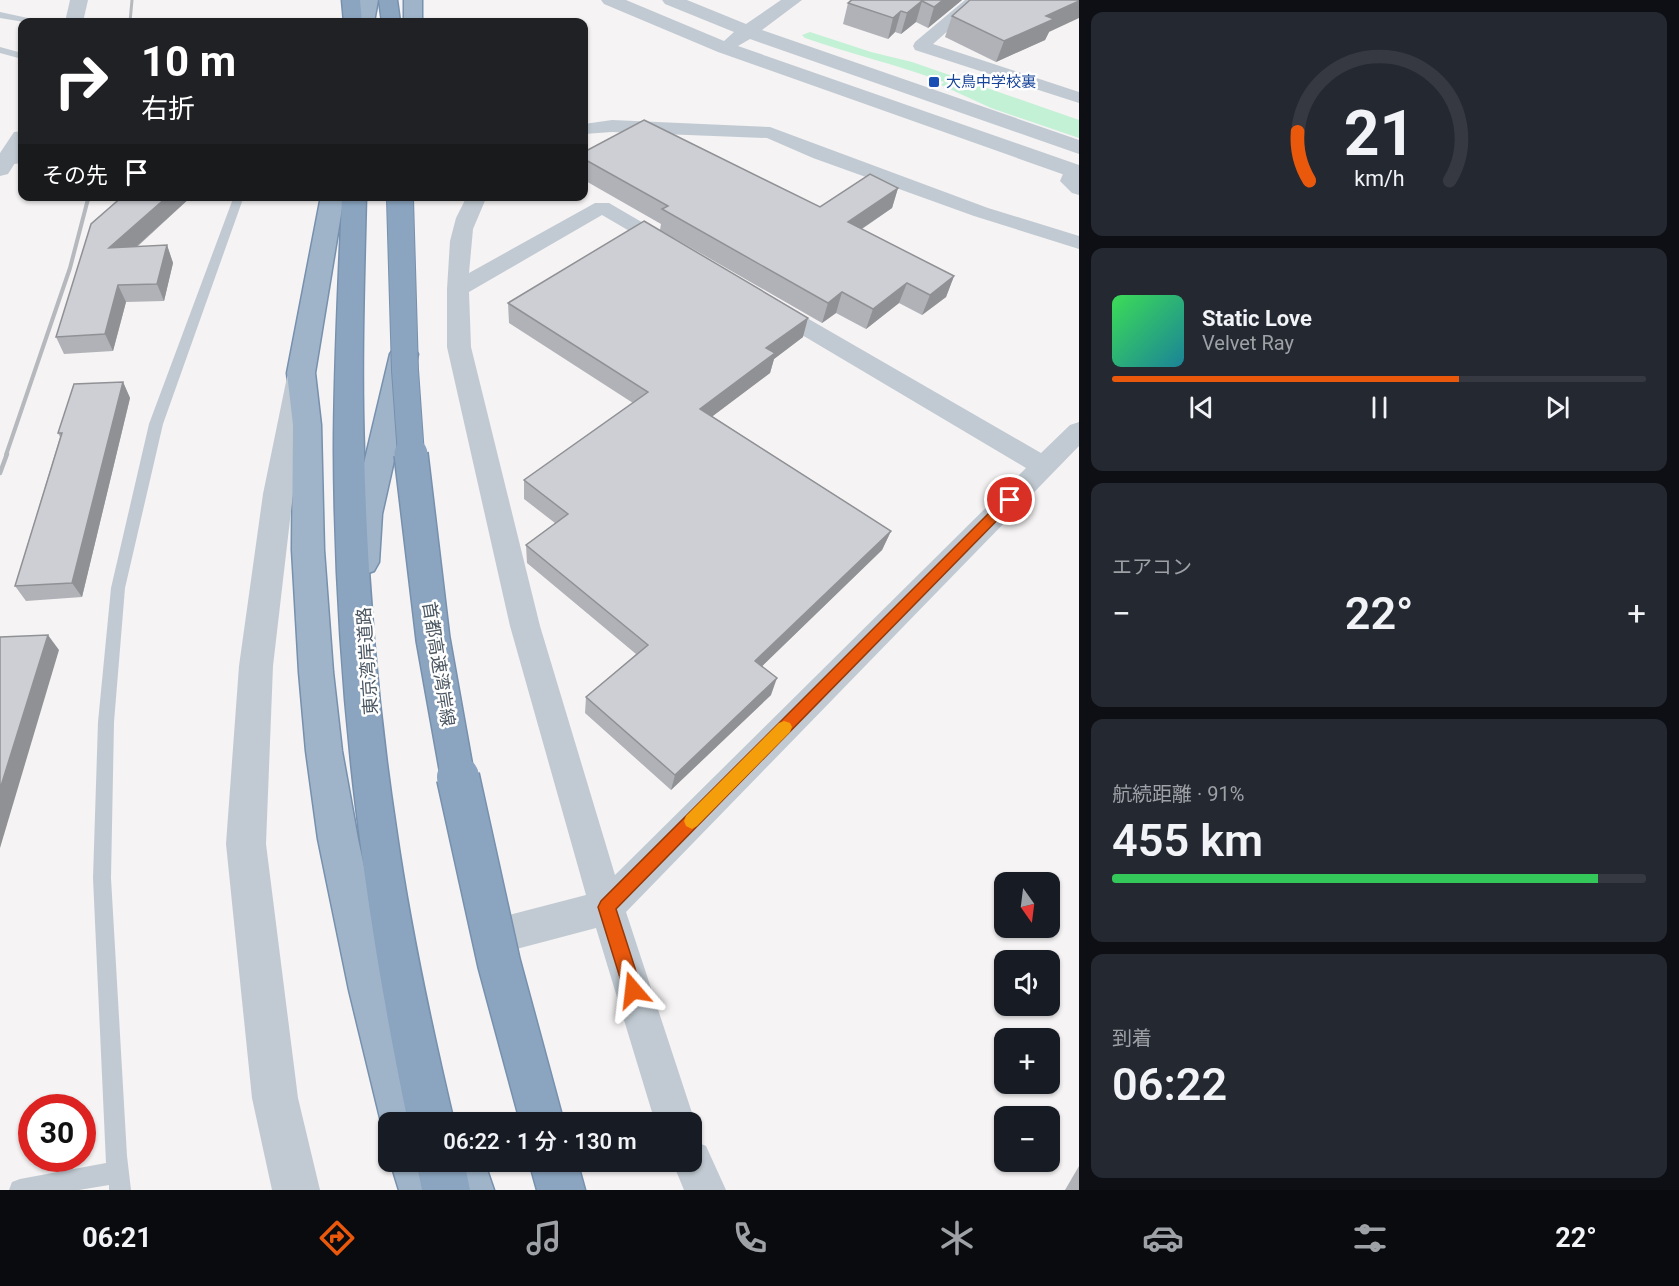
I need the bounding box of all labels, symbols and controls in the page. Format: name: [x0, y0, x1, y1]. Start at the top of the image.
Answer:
text: 10 m: [141, 37, 236, 86]
icon: right: [42, 42, 120, 120]
place label: 大鳥中学校裏: [946, 73, 1036, 91]
marker: 大鳥中学校裏: [927, 75, 941, 89]
text: 右折: [141, 93, 195, 125]
text: 21: [1343, 97, 1415, 170]
icon: arrive: [120, 156, 153, 189]
text: その先: [42, 163, 108, 188]
text: km/h: [1354, 166, 1404, 191]
text: Static Love: [1202, 306, 1312, 331]
text: Velvet Ray: [1202, 331, 1294, 355]
icon: previous: [1185, 391, 1218, 424]
icon: pause: [1363, 391, 1396, 424]
icon: next: [1541, 391, 1574, 424]
pin: [984, 474, 1035, 525]
icon: arrive: [993, 483, 1026, 516]
text: エアコン: [1112, 555, 1192, 579]
text: 22°: [1345, 587, 1413, 640]
text: −: [1112, 594, 1131, 633]
text: +: [1627, 594, 1646, 633]
street label: 首都高速湾岸線: [419, 600, 459, 728]
street label: 東京湾岸道路: [353, 606, 381, 716]
text: 航続距離 · 91%: [1112, 782, 1244, 806]
text: 455 km: [1112, 814, 1263, 867]
north arrow: [994, 872, 1060, 938]
map controls: [994, 872, 1060, 1172]
button: sound: [994, 950, 1060, 1016]
position arrow: [601, 958, 665, 1022]
text: 到着: [1112, 1026, 1152, 1050]
button: +: [994, 1028, 1060, 1094]
text: 06:22: [1112, 1058, 1227, 1111]
speed limit sign: 30: [18, 1094, 96, 1172]
button: −: [994, 1106, 1060, 1172]
text: 06:22 · 1 分 · 130 m: [443, 1129, 637, 1154]
icon: directions: [316, 1217, 358, 1259]
icon: music: [523, 1217, 565, 1259]
icon: phone: [729, 1217, 771, 1259]
icon: climate: [936, 1217, 978, 1259]
icon: car: [1142, 1217, 1184, 1259]
icon: filters: [1349, 1217, 1391, 1259]
text: 06:21: [82, 1222, 152, 1254]
text: 22°: [1555, 1222, 1597, 1254]

